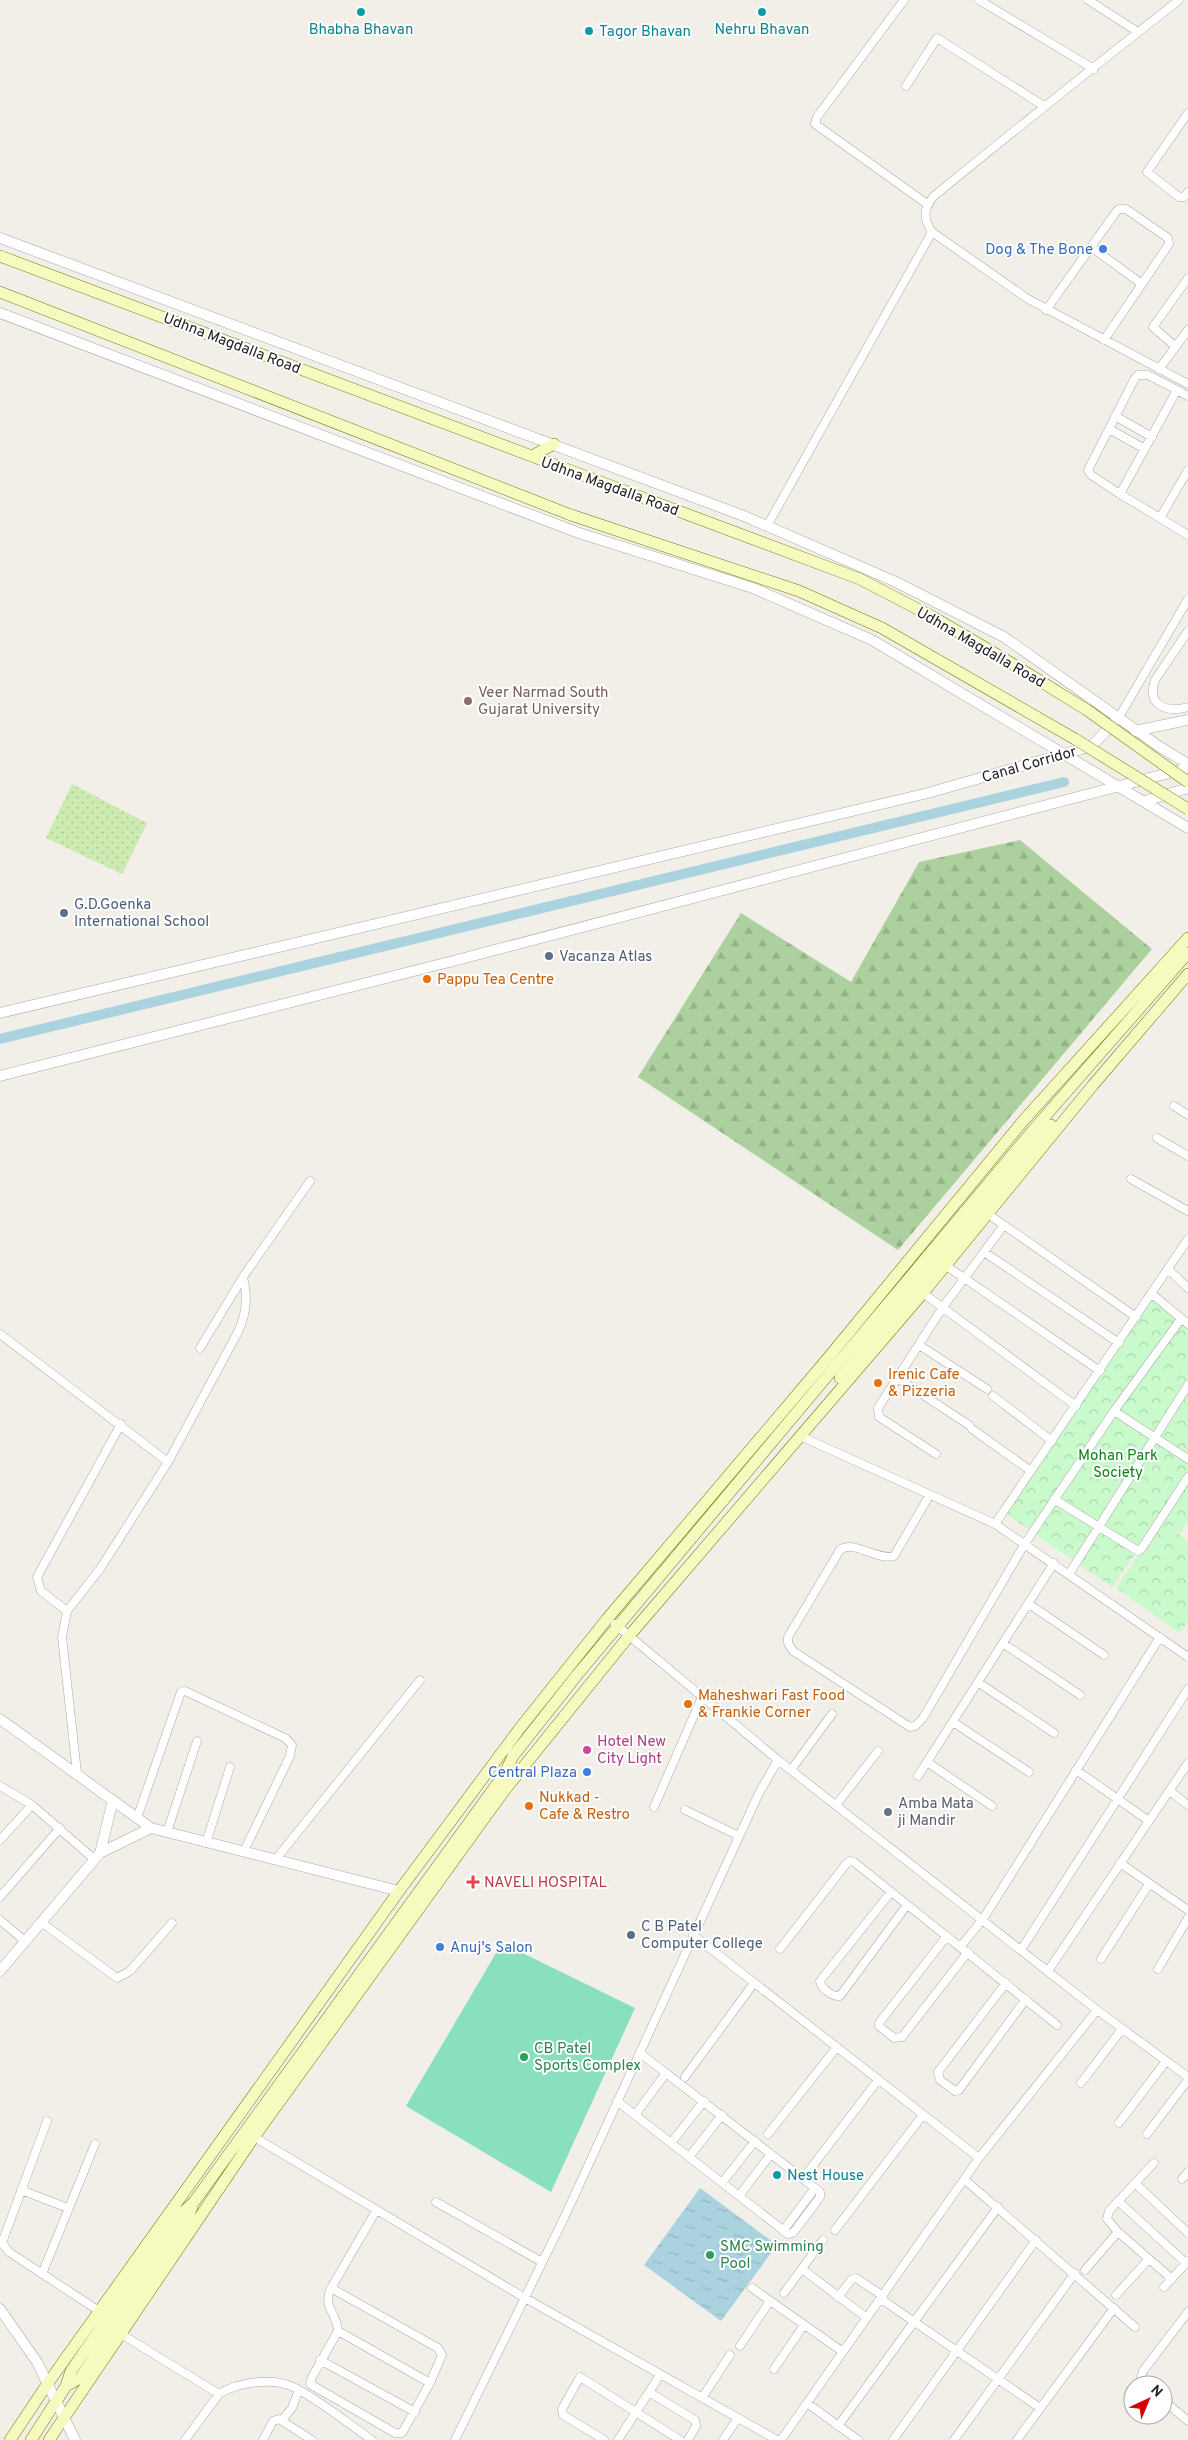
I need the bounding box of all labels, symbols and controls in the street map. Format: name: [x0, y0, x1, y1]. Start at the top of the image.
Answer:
marker: Bhabha Bhavan: [355, 6, 367, 18]
marker: Nehru Bhavan: [756, 6, 768, 18]
place label: Bhabha Bhavan: [309, 21, 413, 40]
place label: Nehru Bhavan: [714, 21, 810, 40]
place label: Tagor Bhavan: [599, 23, 691, 42]
marker: Tagor Bhavan: [583, 25, 595, 37]
place label: Dog & The Bone: [985, 241, 1093, 260]
marker: Dog & The Bone: [1097, 243, 1109, 255]
street label: Udhna Magdalla Road: [160, 309, 303, 379]
street label: Udhna Magdalla Road: [538, 454, 681, 521]
street label: Udhna Magdalla Road: [912, 604, 1048, 693]
place label: Veer Narmad South Gujarat University: [478, 684, 608, 720]
marker: Veer Narmad South Gujarat University: [462, 695, 474, 707]
street label: Canal Corridor: [980, 743, 1079, 788]
place label: G.D.Goenka International School: [74, 896, 209, 932]
marker: G.D.Goenka International School: [58, 907, 70, 919]
place label: Vacanza Atlas: [559, 948, 652, 967]
marker: Vacanza Atlas: [543, 950, 555, 962]
place label: Pappu Tea Centre: [437, 971, 554, 990]
marker: Pappu Tea Centre: [421, 973, 433, 985]
place label: Irenic Cafe & Pizzeria: [888, 1366, 959, 1402]
marker: Irenic Cafe & Pizzeria: [872, 1377, 884, 1389]
park label: Mohan Park Society: [1078, 1447, 1158, 1483]
place label: Maheshwari Fast Food & Frankie Corner: [698, 1687, 845, 1723]
marker: Maheshwari Fast Food & Frankie Corner: [682, 1698, 694, 1710]
place label: Hotel New City Light: [597, 1733, 666, 1769]
marker: Hotel New City Light: [581, 1744, 593, 1756]
place label: Central Plaza: [488, 1764, 577, 1783]
marker: Central Plaza: [581, 1766, 593, 1778]
place label: Nukkad - Cafe & Restro: [539, 1789, 630, 1825]
place label: Amba Mata ji Mandir: [897, 1795, 974, 1831]
marker: Nukkad - Cafe & Restro: [523, 1800, 535, 1812]
marker: Amba Mata ji Mandir: [882, 1806, 894, 1818]
place label: NAVELI HOSPITAL: [484, 1874, 607, 1893]
marker: NAVELI HOSPITAL: [466, 1875, 480, 1889]
place label: C B Patel Computer College: [641, 1918, 763, 1954]
marker: C B Patel Computer College: [625, 1929, 637, 1941]
place label: Anuj's Salon: [450, 1939, 533, 1958]
marker: Anuj's Salon: [434, 1941, 446, 1953]
place label: CB Patel Sports Complex: [534, 2040, 641, 2076]
marker: CB Patel Sports Complex: [518, 2051, 530, 2063]
place label: Nest House: [787, 2167, 864, 2186]
marker: Nest House: [771, 2169, 783, 2181]
place label: SMC Swimming Pool: [720, 2238, 824, 2274]
marker: SMC Swimming Pool: [704, 2249, 716, 2261]
north arrow: [1123, 2375, 1173, 2425]
text: N: [1146, 2382, 1166, 2401]

